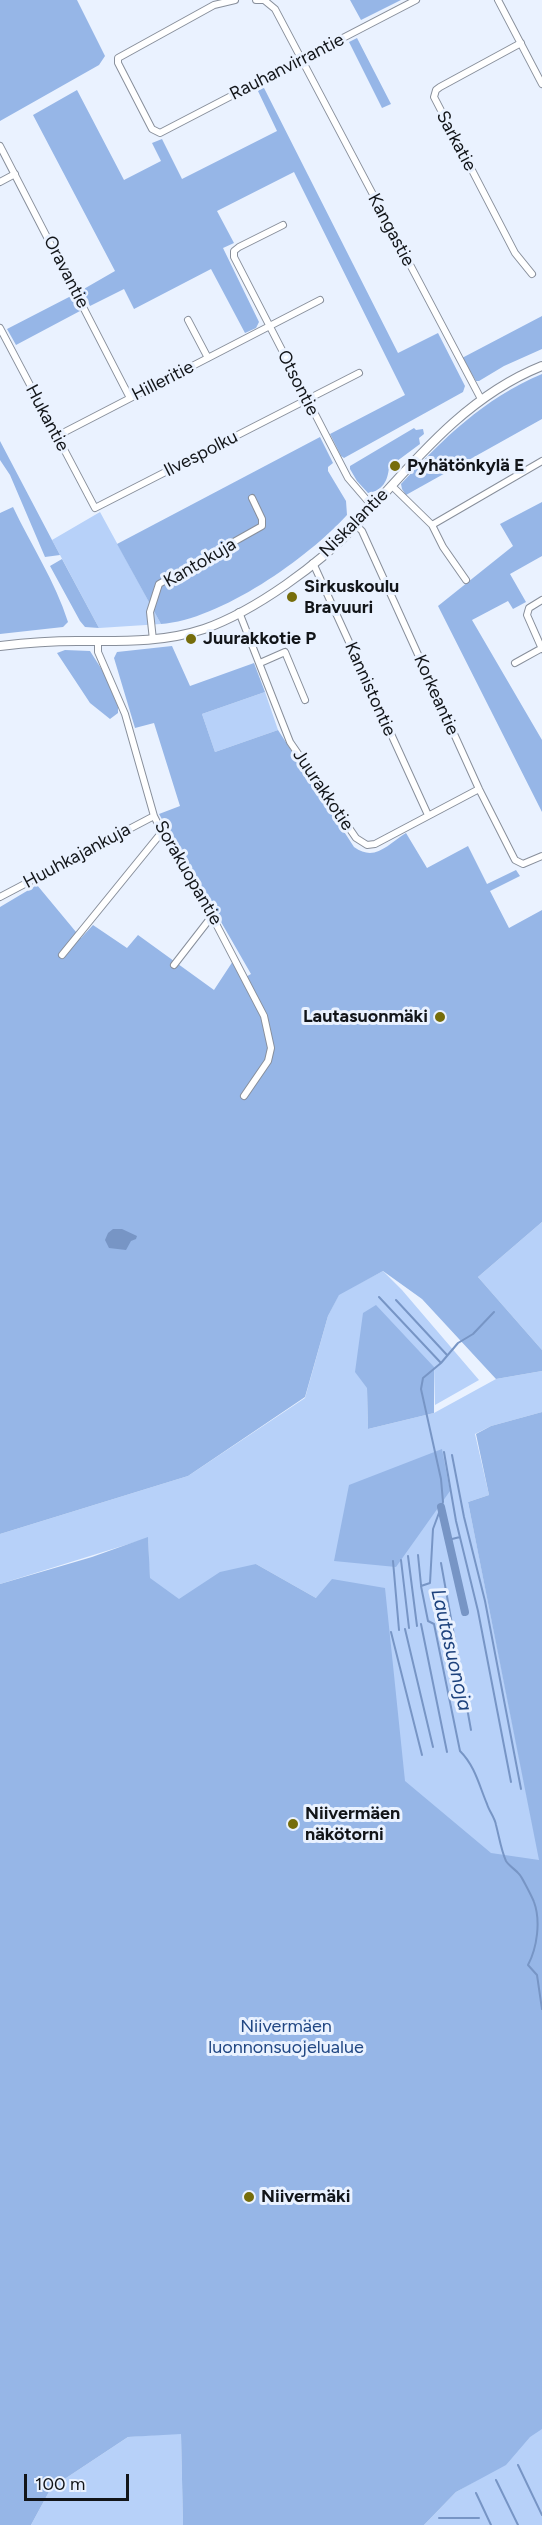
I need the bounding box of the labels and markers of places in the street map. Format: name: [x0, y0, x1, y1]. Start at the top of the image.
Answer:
place label: Pyhätönkylä E: [407, 455, 525, 477]
marker: Pyhätönkylä E: [388, 459, 402, 473]
place label: Sirkuskoulu Bravuuri: [304, 576, 399, 618]
marker: Sirkuskoulu Bravuuri: [285, 590, 299, 604]
place label: Juurakkotie P: [203, 628, 316, 650]
marker: Juurakkotie P: [184, 632, 198, 646]
place label: Lautasuonmäki: [303, 1006, 428, 1028]
marker: Lautasuonmäki: [433, 1010, 447, 1024]
place label: Niivermäen näkötorni: [305, 1803, 400, 1846]
marker: Niivermäen näkötorni: [286, 1817, 300, 1831]
place label: Niivermäki: [261, 2186, 350, 2208]
marker: Niivermäki: [242, 2190, 256, 2204]

